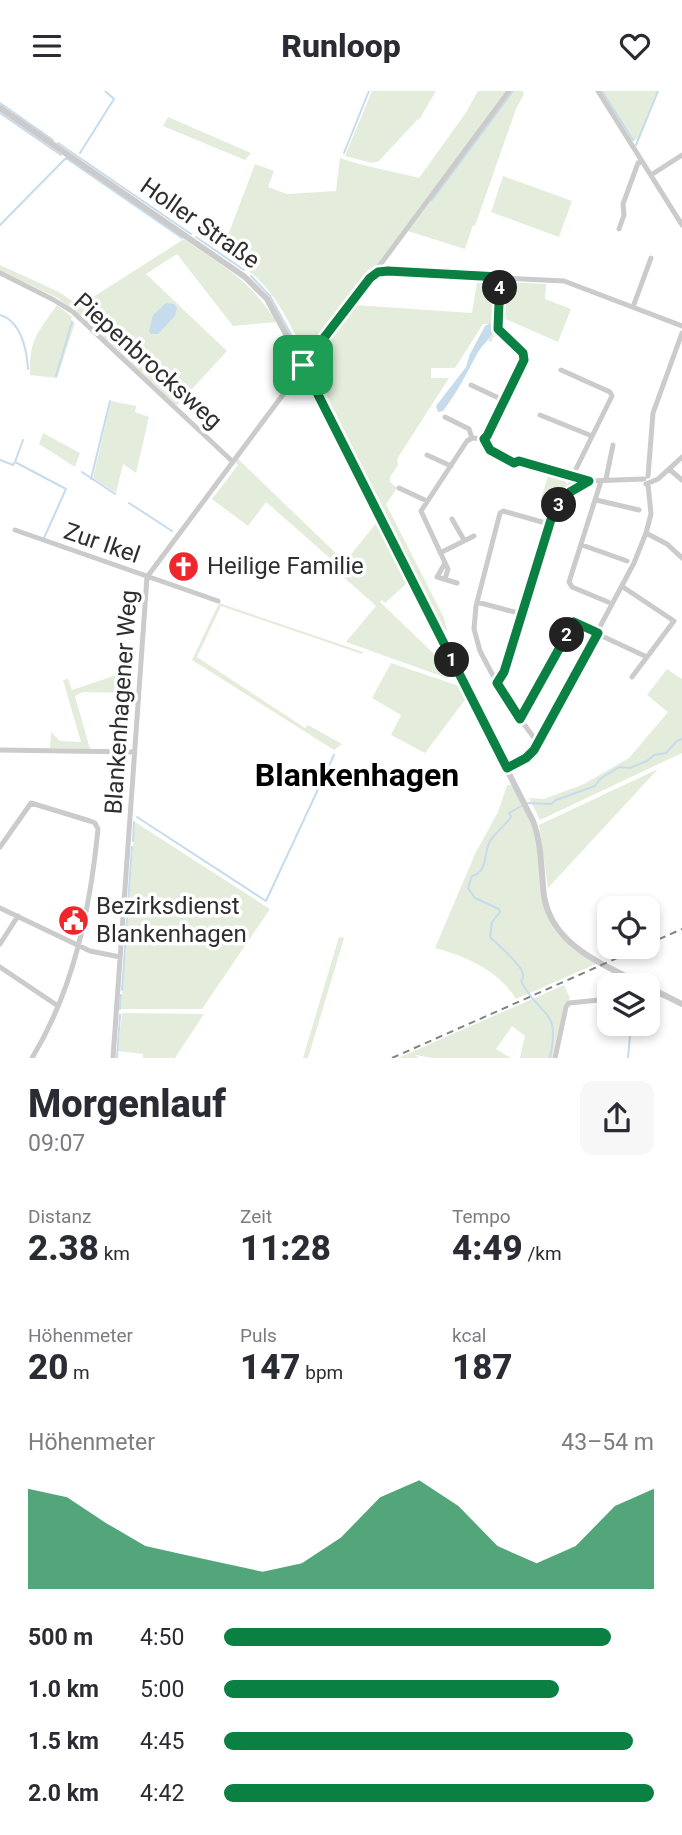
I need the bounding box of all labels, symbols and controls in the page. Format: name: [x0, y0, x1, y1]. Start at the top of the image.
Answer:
icon: menu: [28, 27, 66, 65]
text: Runloop: [281, 27, 401, 65]
icon: heart: [616, 27, 654, 65]
street label: Holler Straße: [135, 172, 265, 274]
pin: 4: [482, 271, 518, 305]
text: 4: [494, 276, 505, 299]
street label: Piepenbrocksweg: [68, 287, 228, 435]
pin: [273, 335, 333, 395]
icon: arrive: [284, 346, 322, 384]
pin: 3: [542, 487, 576, 523]
text: 3: [553, 493, 564, 516]
street label: Zur Ikel: [60, 517, 144, 569]
church icon: Heilige Familie: [167, 549, 201, 583]
place label: Heilige Familie: [207, 552, 364, 580]
street label: Blankenhagener Weg: [99, 589, 143, 815]
pin: 2: [550, 617, 584, 653]
text: 2: [561, 623, 572, 646]
pin: 1: [434, 643, 470, 677]
text: 1: [446, 648, 457, 671]
district label: Blankenhagen: [255, 756, 459, 794]
place label: Bezirksdienst Blankenhagen: [96, 892, 247, 948]
map controls: [597, 896, 660, 1036]
button: locate: [597, 896, 660, 959]
public building icon: Bezirksdienst Blankenhagen: [56, 903, 90, 937]
button: layers: [597, 973, 660, 1036]
button: share: [580, 1081, 654, 1155]
text: Morgenlauf: [28, 1082, 226, 1126]
text: 09:07: [28, 1130, 85, 1157]
text: Distanz: [28, 1205, 91, 1228]
text: Zeit: [240, 1205, 272, 1228]
text: Tempo: [452, 1205, 511, 1228]
text: 2.38: [28, 1228, 99, 1269]
text: 11:28: [240, 1228, 331, 1269]
text: 4:49: [452, 1228, 523, 1269]
text: km: [99, 1242, 130, 1265]
text: /km: [523, 1242, 562, 1265]
text: Höhenmeter: [28, 1324, 133, 1347]
text: Puls: [240, 1324, 277, 1347]
text: kcal: [452, 1324, 486, 1347]
text: 20: [28, 1347, 68, 1388]
text: 147: [240, 1347, 301, 1388]
text: 187: [452, 1347, 513, 1388]
text: m: [68, 1361, 90, 1384]
text: bpm: [301, 1361, 343, 1384]
text: Höhenmeter: [28, 1429, 155, 1456]
text: 43–54 m: [561, 1429, 654, 1456]
text: 500 m: [28, 1624, 93, 1651]
text: 4:50: [140, 1624, 184, 1651]
text: 1.0 km: [28, 1676, 99, 1703]
text: 5:00: [140, 1676, 184, 1703]
text: 1.5 km: [28, 1728, 99, 1755]
text: 4:45: [140, 1728, 184, 1755]
text: 2.0 km: [28, 1780, 99, 1807]
text: 4:42: [140, 1780, 184, 1807]

